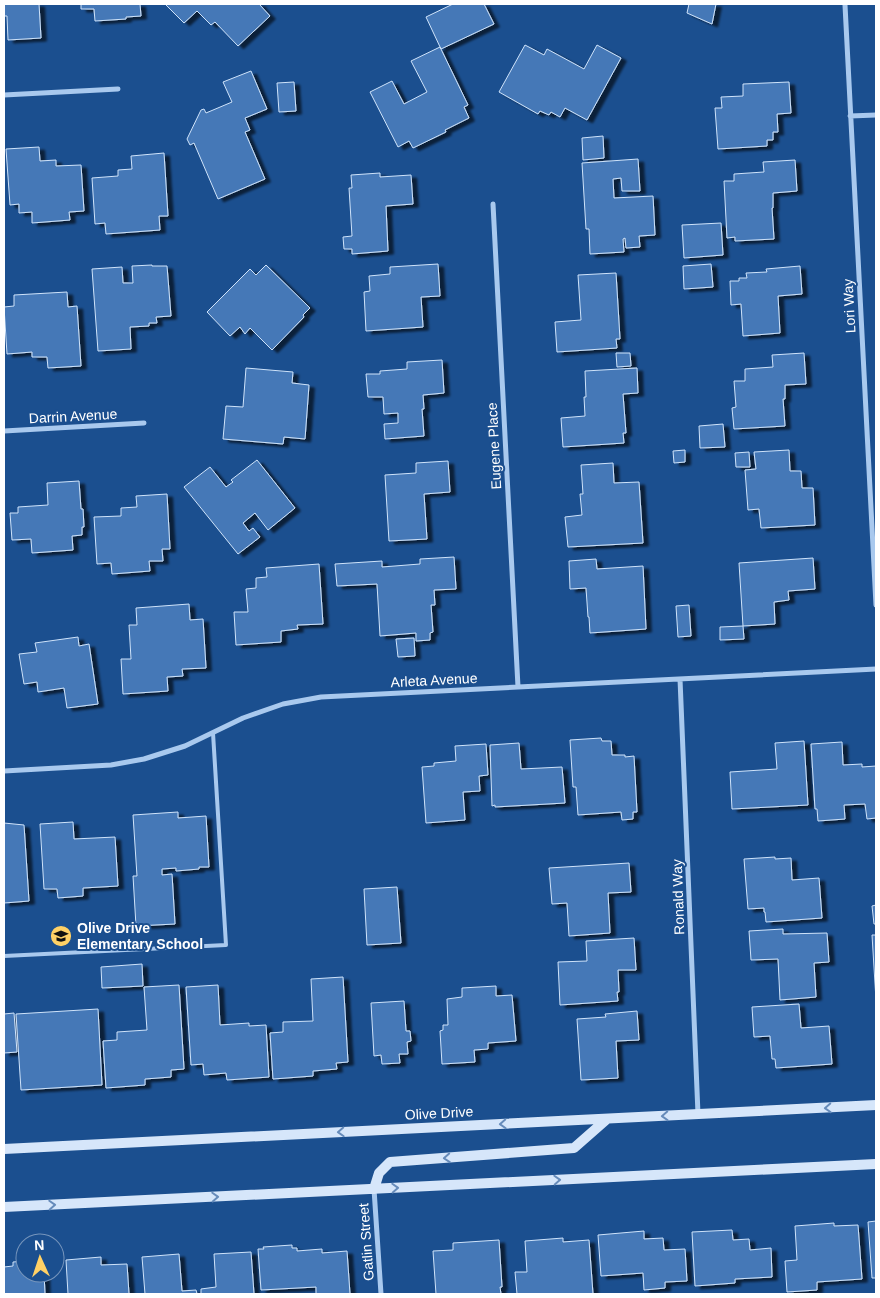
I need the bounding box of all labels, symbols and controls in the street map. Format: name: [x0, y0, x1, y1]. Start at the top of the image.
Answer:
street label: Lori Way: [840, 278, 858, 334]
street label: Eugene Place: [484, 402, 504, 490]
street label: Darrin Avenue: [28, 406, 118, 426]
street label: Arleta Avenue: [390, 670, 478, 690]
street label: Ronald Way: [669, 859, 687, 935]
place label: Olive Drive Elementary School: [77, 920, 203, 952]
school or university icon: Olive Drive Elementary School: [49, 924, 73, 948]
one-way arrow: [823, 1102, 831, 1113]
street label: Olive Drive: [404, 1103, 474, 1123]
one-way arrow: [661, 1110, 669, 1121]
one-way arrow: [499, 1119, 506, 1129]
one-way arrow: [336, 1126, 344, 1137]
one-way arrow: [442, 1152, 450, 1163]
one-way arrow: [553, 1174, 561, 1185]
one-way arrow: [391, 1182, 399, 1193]
one-way arrow: [211, 1191, 219, 1202]
one-way arrow: [49, 1199, 57, 1210]
street label: Gatlin Street: [355, 1203, 377, 1281]
north arrow: [15, 1233, 65, 1283]
text: N: [34, 1237, 45, 1253]

